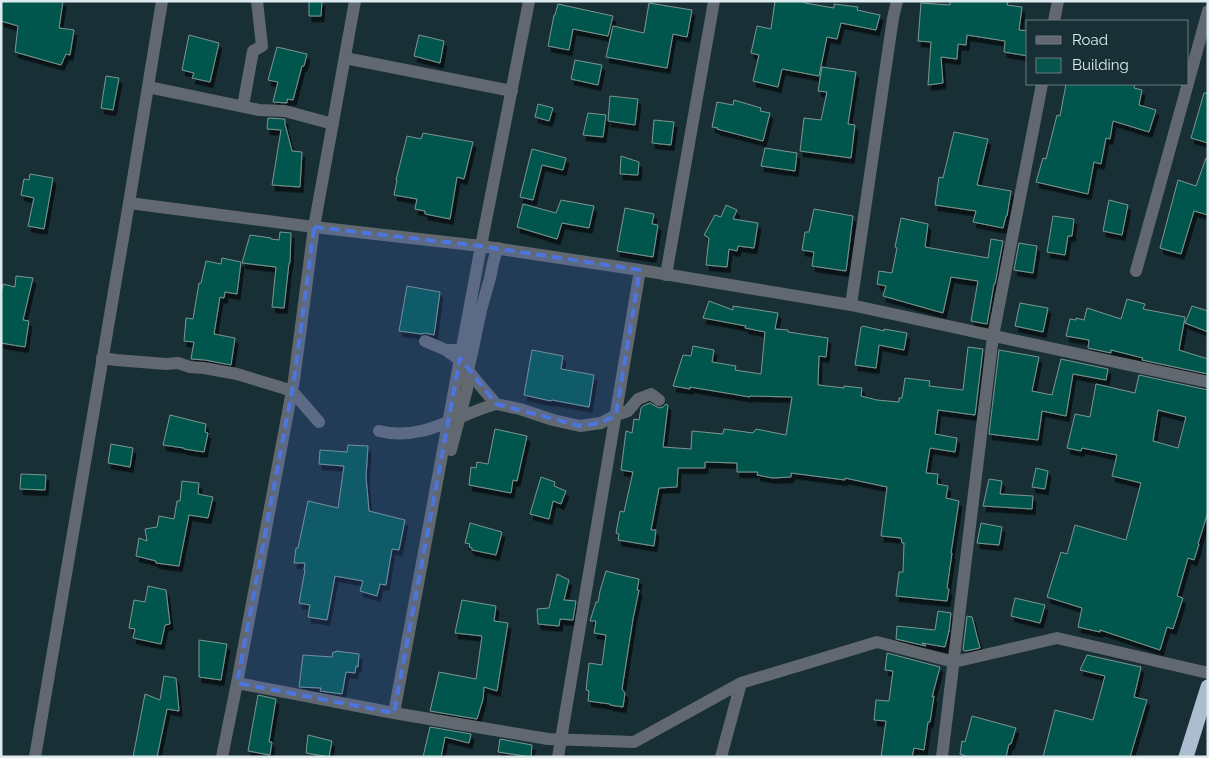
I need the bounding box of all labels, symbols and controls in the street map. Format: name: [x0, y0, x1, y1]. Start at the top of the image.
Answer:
legend: [1026, 20, 1189, 85]
text: Road: [1072, 31, 1108, 49]
text: Building: [1072, 56, 1129, 74]

